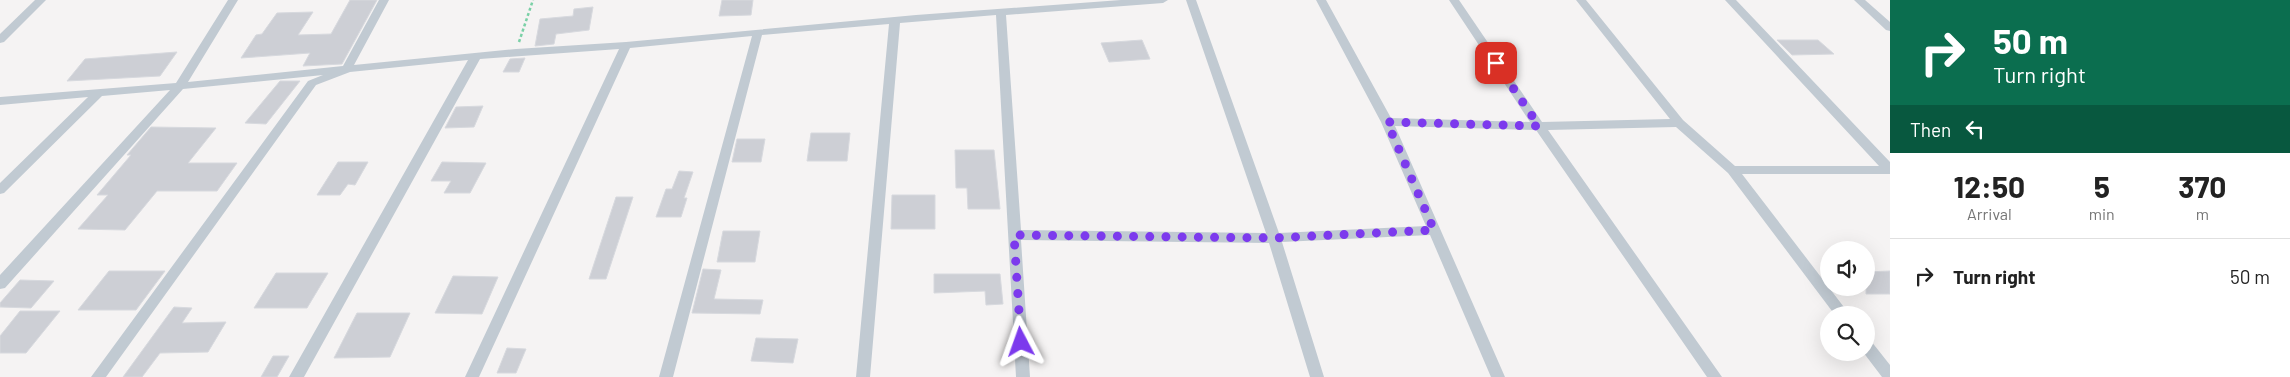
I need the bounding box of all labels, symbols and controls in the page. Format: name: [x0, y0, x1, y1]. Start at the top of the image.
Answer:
text: 50 m: [1993, 19, 2068, 61]
icon: right: [1910, 20, 1975, 85]
pin: [1475, 42, 1517, 84]
icon: arrive: [1482, 49, 1510, 77]
text: Turn right: [1993, 61, 2086, 87]
icon: left: [1961, 115, 1989, 143]
text: Then: [1910, 118, 1951, 141]
text: 12:50: [1954, 168, 2025, 204]
text: 5: [2094, 168, 2110, 204]
text: 370: [2178, 168, 2226, 204]
text: Arrival: [1967, 204, 2012, 223]
text: min: [2089, 204, 2115, 223]
text: m: [2196, 204, 2209, 223]
map controls: [1820, 241, 1875, 361]
button: sound: [1820, 241, 1875, 296]
icon: right: [1910, 262, 1938, 290]
text: Turn right: [1953, 265, 2035, 288]
text: 50 m: [2230, 265, 2270, 288]
button: search: [1820, 306, 1875, 361]
position arrow: [994, 315, 1046, 367]

